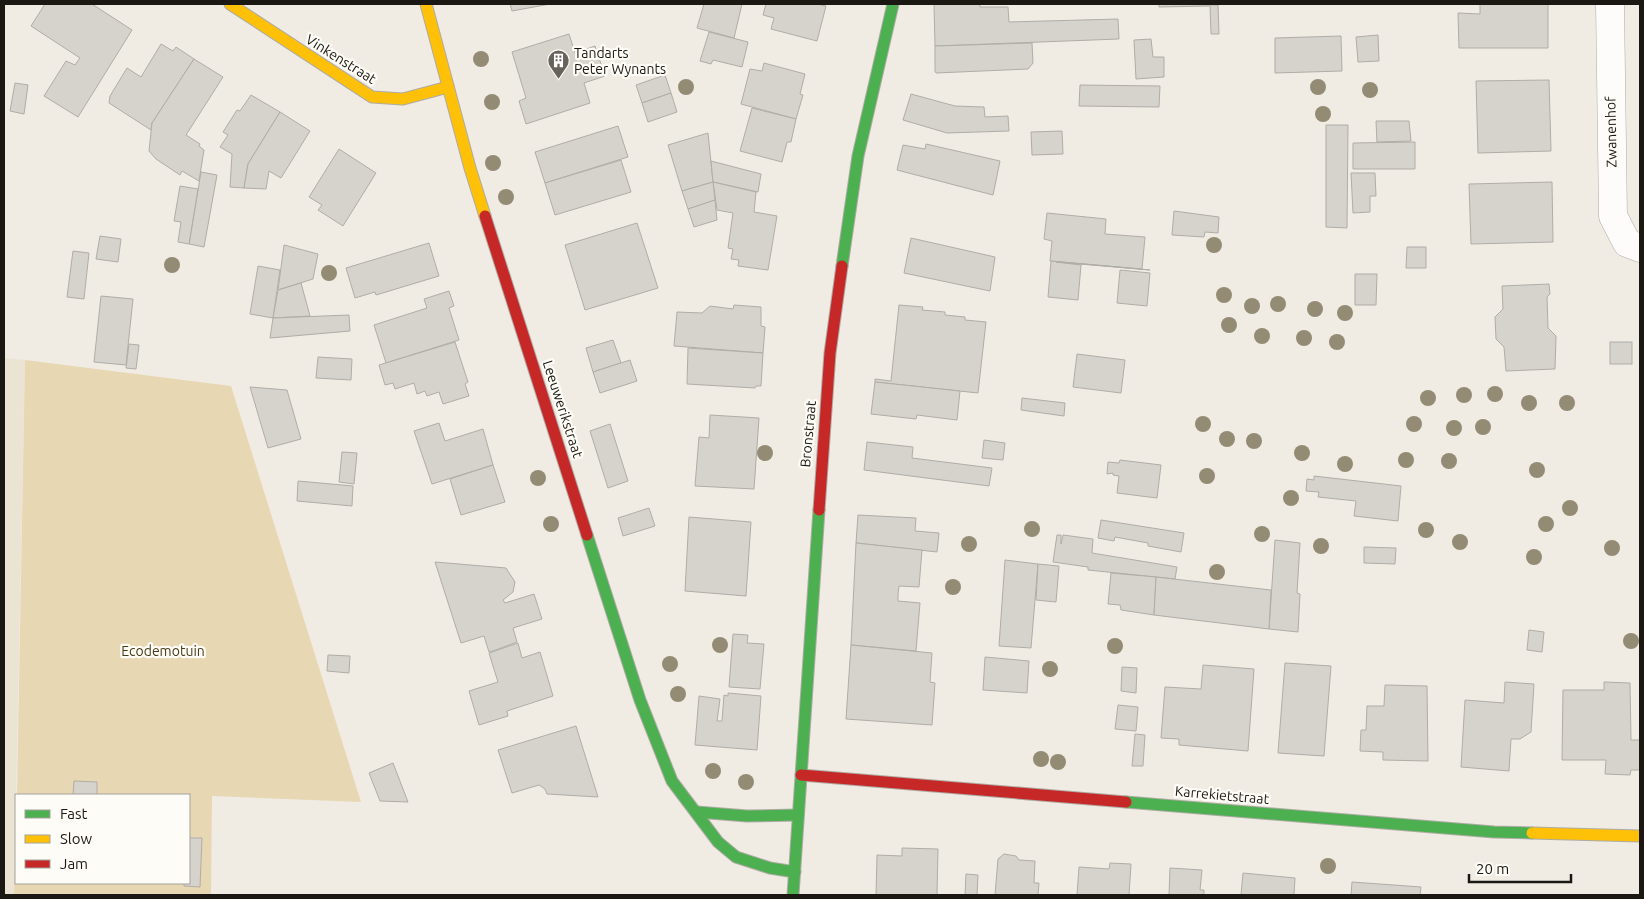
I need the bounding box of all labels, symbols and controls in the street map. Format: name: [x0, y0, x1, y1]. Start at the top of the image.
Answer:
street label: Vinkenstraat: [303, 31, 380, 87]
place label: Tandarts Peter Wynants: [574, 45, 666, 77]
building icon: Tandarts Peter Wynants: [546, 49, 570, 80]
street label: Zwanenhof: [1602, 96, 1620, 168]
street label: Leeuwerikstraat: [540, 358, 586, 460]
street label: Bronstraat: [797, 399, 819, 468]
park label: Ecodemotuin: [121, 643, 205, 659]
street label: Karrekietstraat: [1174, 783, 1270, 807]
legend: [15, 794, 190, 884]
text: Fast: [60, 805, 88, 822]
text: Slow: [60, 830, 93, 847]
scale bar: [1469, 852, 1572, 884]
text: Jam: [60, 855, 88, 872]
text: 20 m: [1476, 860, 1509, 877]

